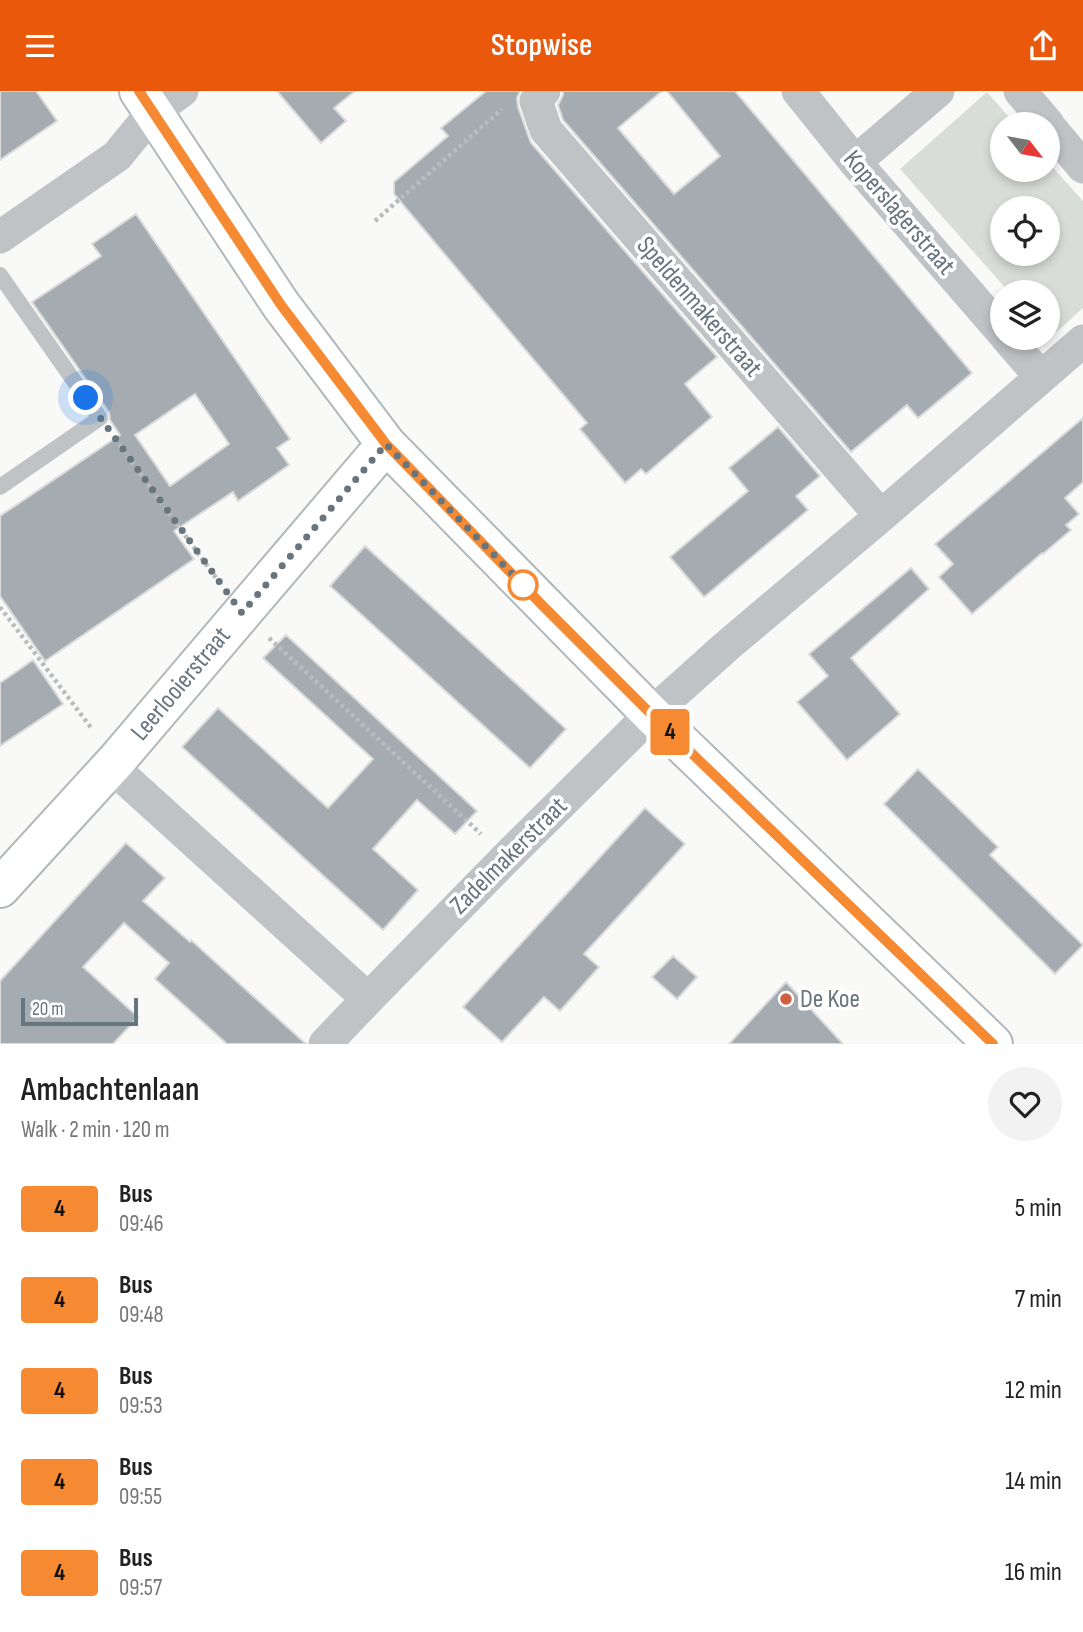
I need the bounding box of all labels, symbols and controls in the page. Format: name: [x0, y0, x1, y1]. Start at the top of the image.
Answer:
text: Stopwise: [491, 26, 592, 65]
icon: menu: [21, 27, 59, 65]
icon: share: [1024, 27, 1062, 65]
north arrow: [990, 112, 1060, 182]
map controls: [990, 112, 1060, 350]
street label: Koperslagerstraat: [837, 144, 961, 282]
button: locate: [990, 196, 1060, 266]
street label: Speldenmakerstraat: [630, 231, 768, 383]
button: layers: [990, 280, 1060, 350]
your location: [68, 380, 103, 415]
unlabelled marker: [508, 570, 538, 600]
street label: Leerlooierstraat: [125, 621, 238, 747]
line badge: 4: [647, 709, 693, 755]
text: 4: [664, 717, 676, 746]
street label: Zadelmakerstraat: [444, 791, 574, 921]
place label: De Koe: [800, 984, 860, 1015]
marker: De Koe: [778, 991, 794, 1007]
scale bar: [21, 995, 138, 1027]
text: 20 m: [32, 998, 64, 1021]
button: heart: [988, 1067, 1062, 1141]
text: Ambachtenlaan: [21, 1070, 199, 1110]
text: Walk · 2 min · 120 m: [21, 1116, 170, 1144]
text: Bus: [119, 1179, 153, 1210]
text: 5 min: [1015, 1193, 1062, 1224]
text: 4: [54, 1194, 65, 1223]
text: 09:46: [119, 1210, 163, 1238]
text: Bus: [119, 1270, 153, 1301]
text: 7 min: [1015, 1284, 1062, 1315]
text: 4: [54, 1285, 65, 1314]
text: 09:48: [119, 1301, 164, 1329]
text: Bus: [119, 1361, 153, 1392]
text: 12 min: [1005, 1375, 1062, 1406]
text: 4: [54, 1376, 65, 1405]
text: 09:53: [119, 1392, 163, 1420]
text: Bus: [119, 1452, 153, 1483]
text: 14 min: [1005, 1466, 1062, 1497]
text: 4: [54, 1467, 65, 1496]
text: 09:55: [119, 1483, 162, 1511]
text: Bus: [119, 1543, 153, 1574]
text: 16 min: [1005, 1557, 1062, 1588]
text: 4: [54, 1558, 65, 1587]
text: 09:57: [119, 1574, 162, 1602]

